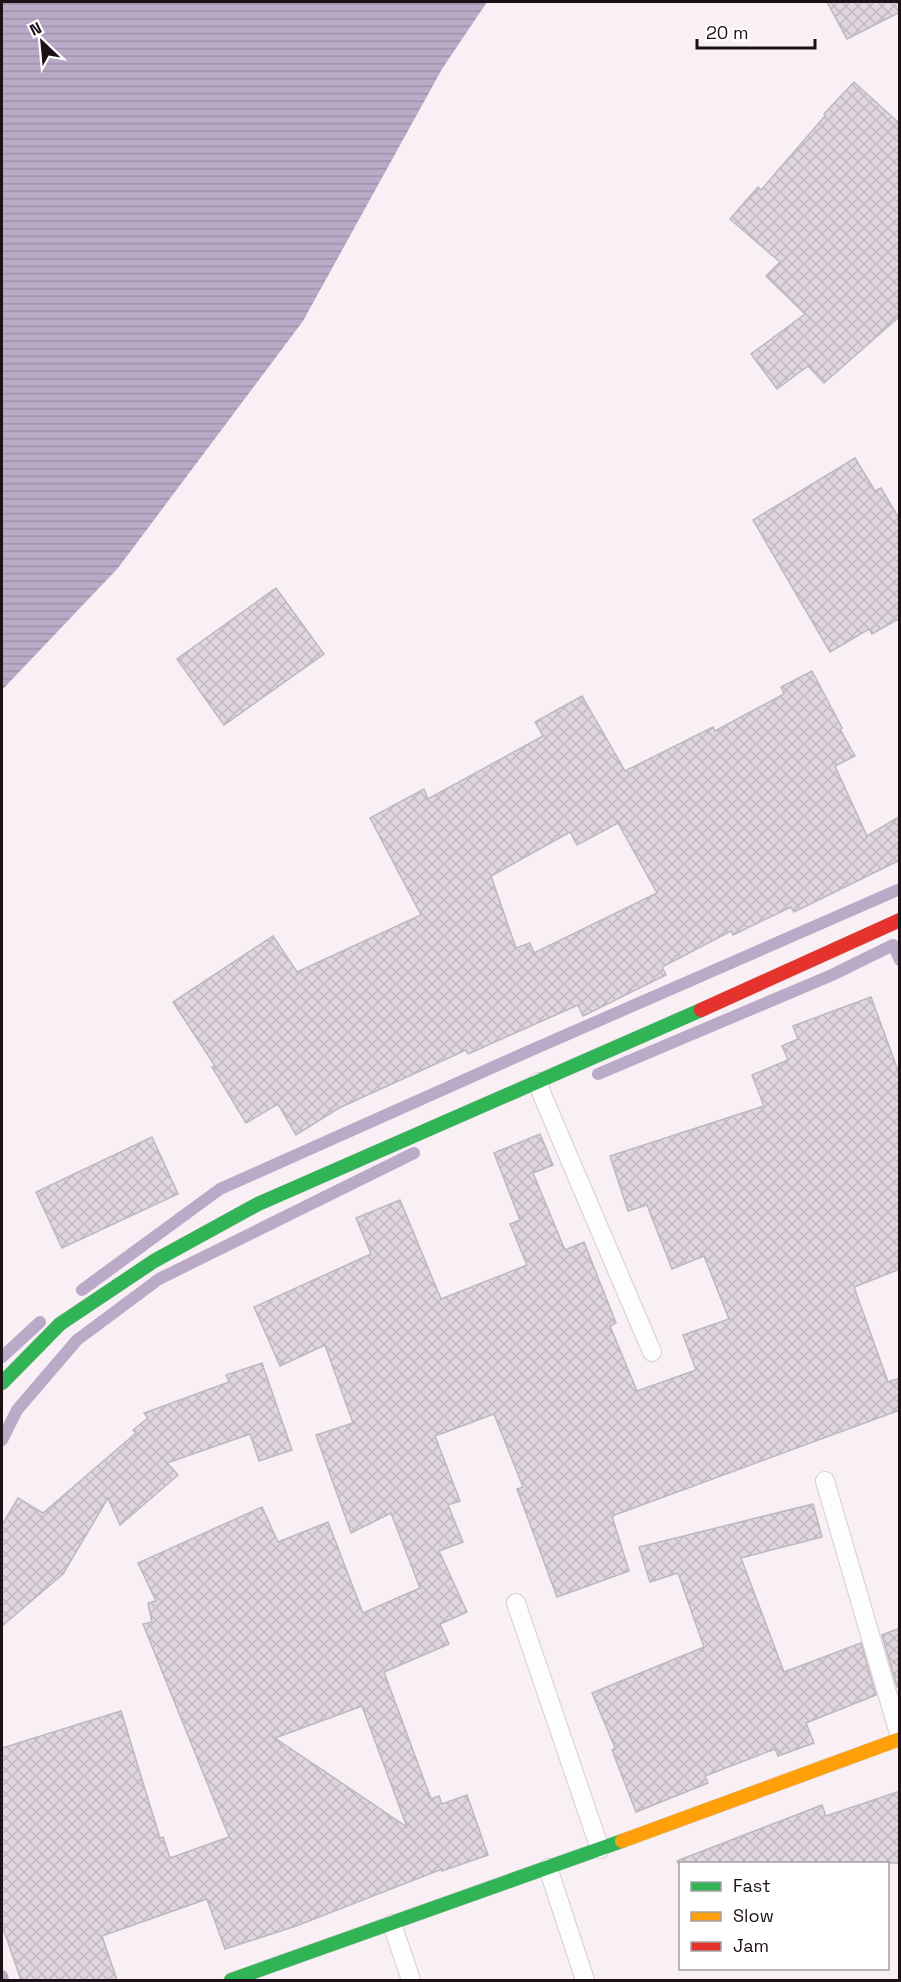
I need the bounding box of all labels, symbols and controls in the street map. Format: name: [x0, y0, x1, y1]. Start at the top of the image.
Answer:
north arrow: [12, 12, 72, 72]
scale bar: [697, 12, 816, 50]
text: N: [26, 17, 45, 41]
text: 20 m: [706, 21, 749, 44]
legend: [679, 1862, 889, 1970]
text: Fast: [733, 1874, 770, 1897]
text: Slow: [733, 1904, 774, 1927]
text: Jam: [733, 1934, 769, 1957]

